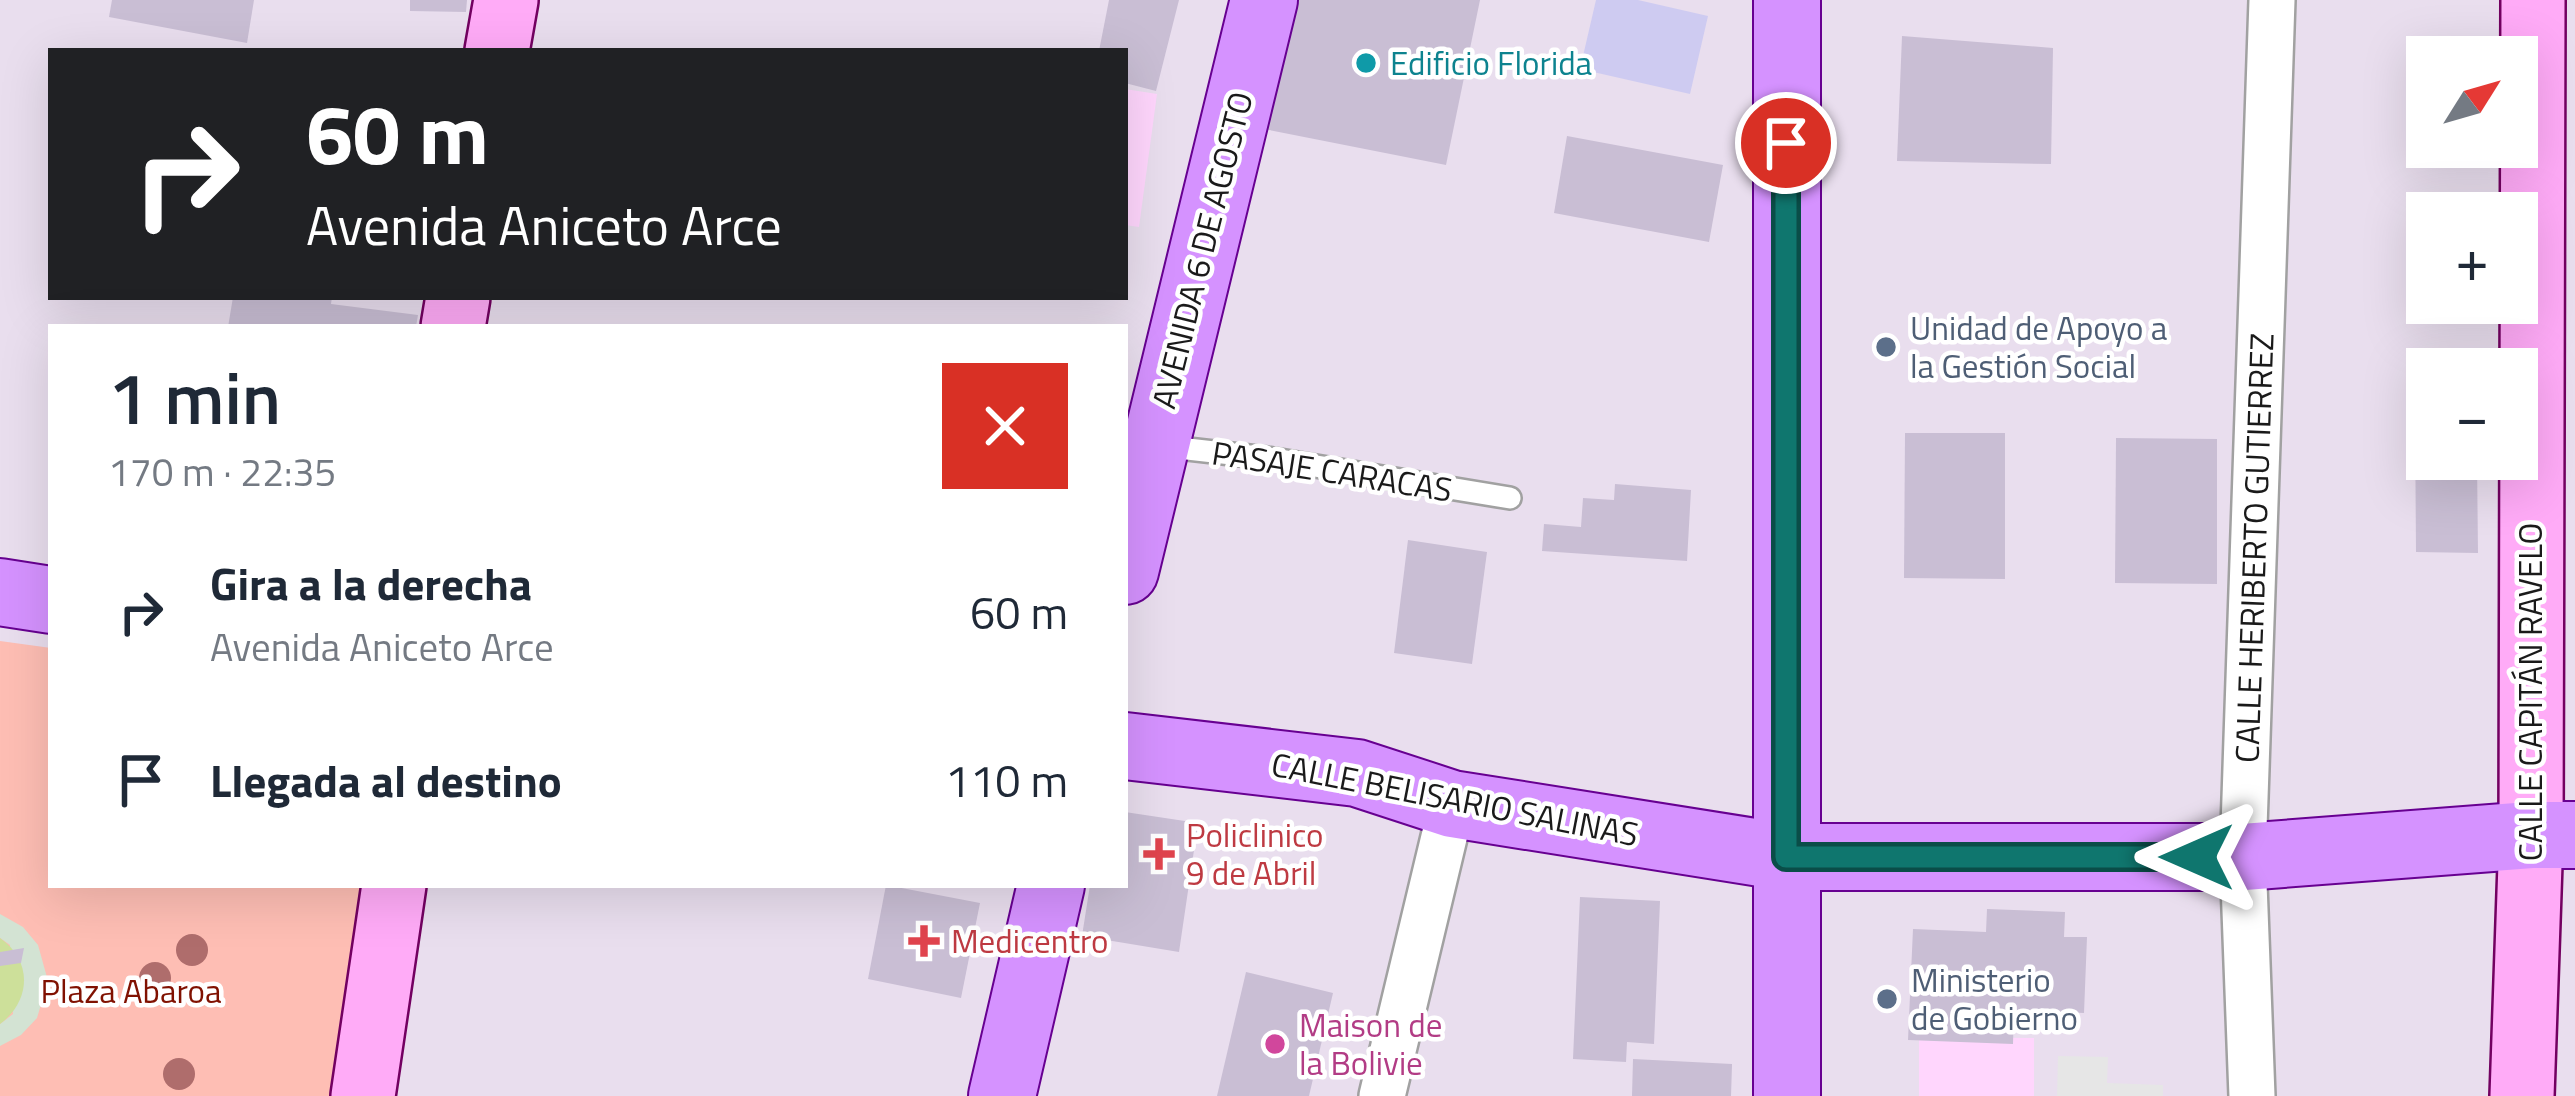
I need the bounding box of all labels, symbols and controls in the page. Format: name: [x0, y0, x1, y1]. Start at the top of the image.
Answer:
north arrow: [2406, 36, 2538, 168]
map controls: [2406, 36, 2538, 480]
place label: Edificio Florida: [1390, 38, 1592, 88]
marker: Edificio Florida: [1353, 50, 1379, 76]
text: 60 m: [306, 69, 489, 197]
street label: AVENIDA 6 DE AGOSTO: [1138, 86, 1266, 414]
pin: [1735, 92, 1837, 194]
icon: right: [108, 96, 264, 252]
icon: arrive: [1753, 110, 1819, 176]
text: Avenida Aniceto Arce: [306, 184, 782, 266]
button: +: [2406, 192, 2538, 324]
place label: Unidad de Apoyo a la Gestión Social: [1910, 303, 2167, 391]
street label: CALLE HERIBERTO GUTIERREZ: [2222, 332, 2286, 764]
marker: Unidad de Apoyo a la Gestión Social: [1873, 334, 1899, 360]
text: 1 min: [108, 342, 281, 452]
button: −: [2406, 348, 2538, 480]
button: close: [942, 363, 1068, 489]
street label: PASAJE CARACAS: [1208, 427, 1456, 515]
text: 170 m · 22:35: [108, 442, 336, 501]
street label: CALLE CAPITÁN RAVELO: [2505, 523, 2555, 861]
text: Gira a la derecha: [210, 549, 532, 617]
text: 60 m: [970, 578, 1068, 646]
icon: right: [108, 579, 174, 645]
text: Avenida Aniceto Arce: [210, 617, 554, 676]
street label: CALLE BELISARIO SALINAS: [1267, 739, 1643, 859]
text: Llegada al destino: [210, 746, 562, 814]
text: 110 m: [945, 746, 1068, 814]
icon: arrive: [108, 747, 174, 813]
position arrow: [2134, 794, 2260, 920]
place label: Policlinico 9 de Abril: [1186, 810, 1324, 898]
marker: Policlinico 9 de Abril: [1143, 838, 1175, 870]
place label: Medicentro: [951, 916, 1108, 966]
marker: Medicentro: [908, 925, 940, 957]
place label: Ministerio de Gobierno: [1911, 955, 2078, 1043]
park label: Plaza Abaroa: [40, 966, 222, 1016]
marker: Ministerio de Gobierno: [1874, 986, 1900, 1012]
place label: Maison de la Bolivie: [1299, 1000, 1442, 1088]
marker: Maison de la Bolivie: [1262, 1031, 1288, 1057]

